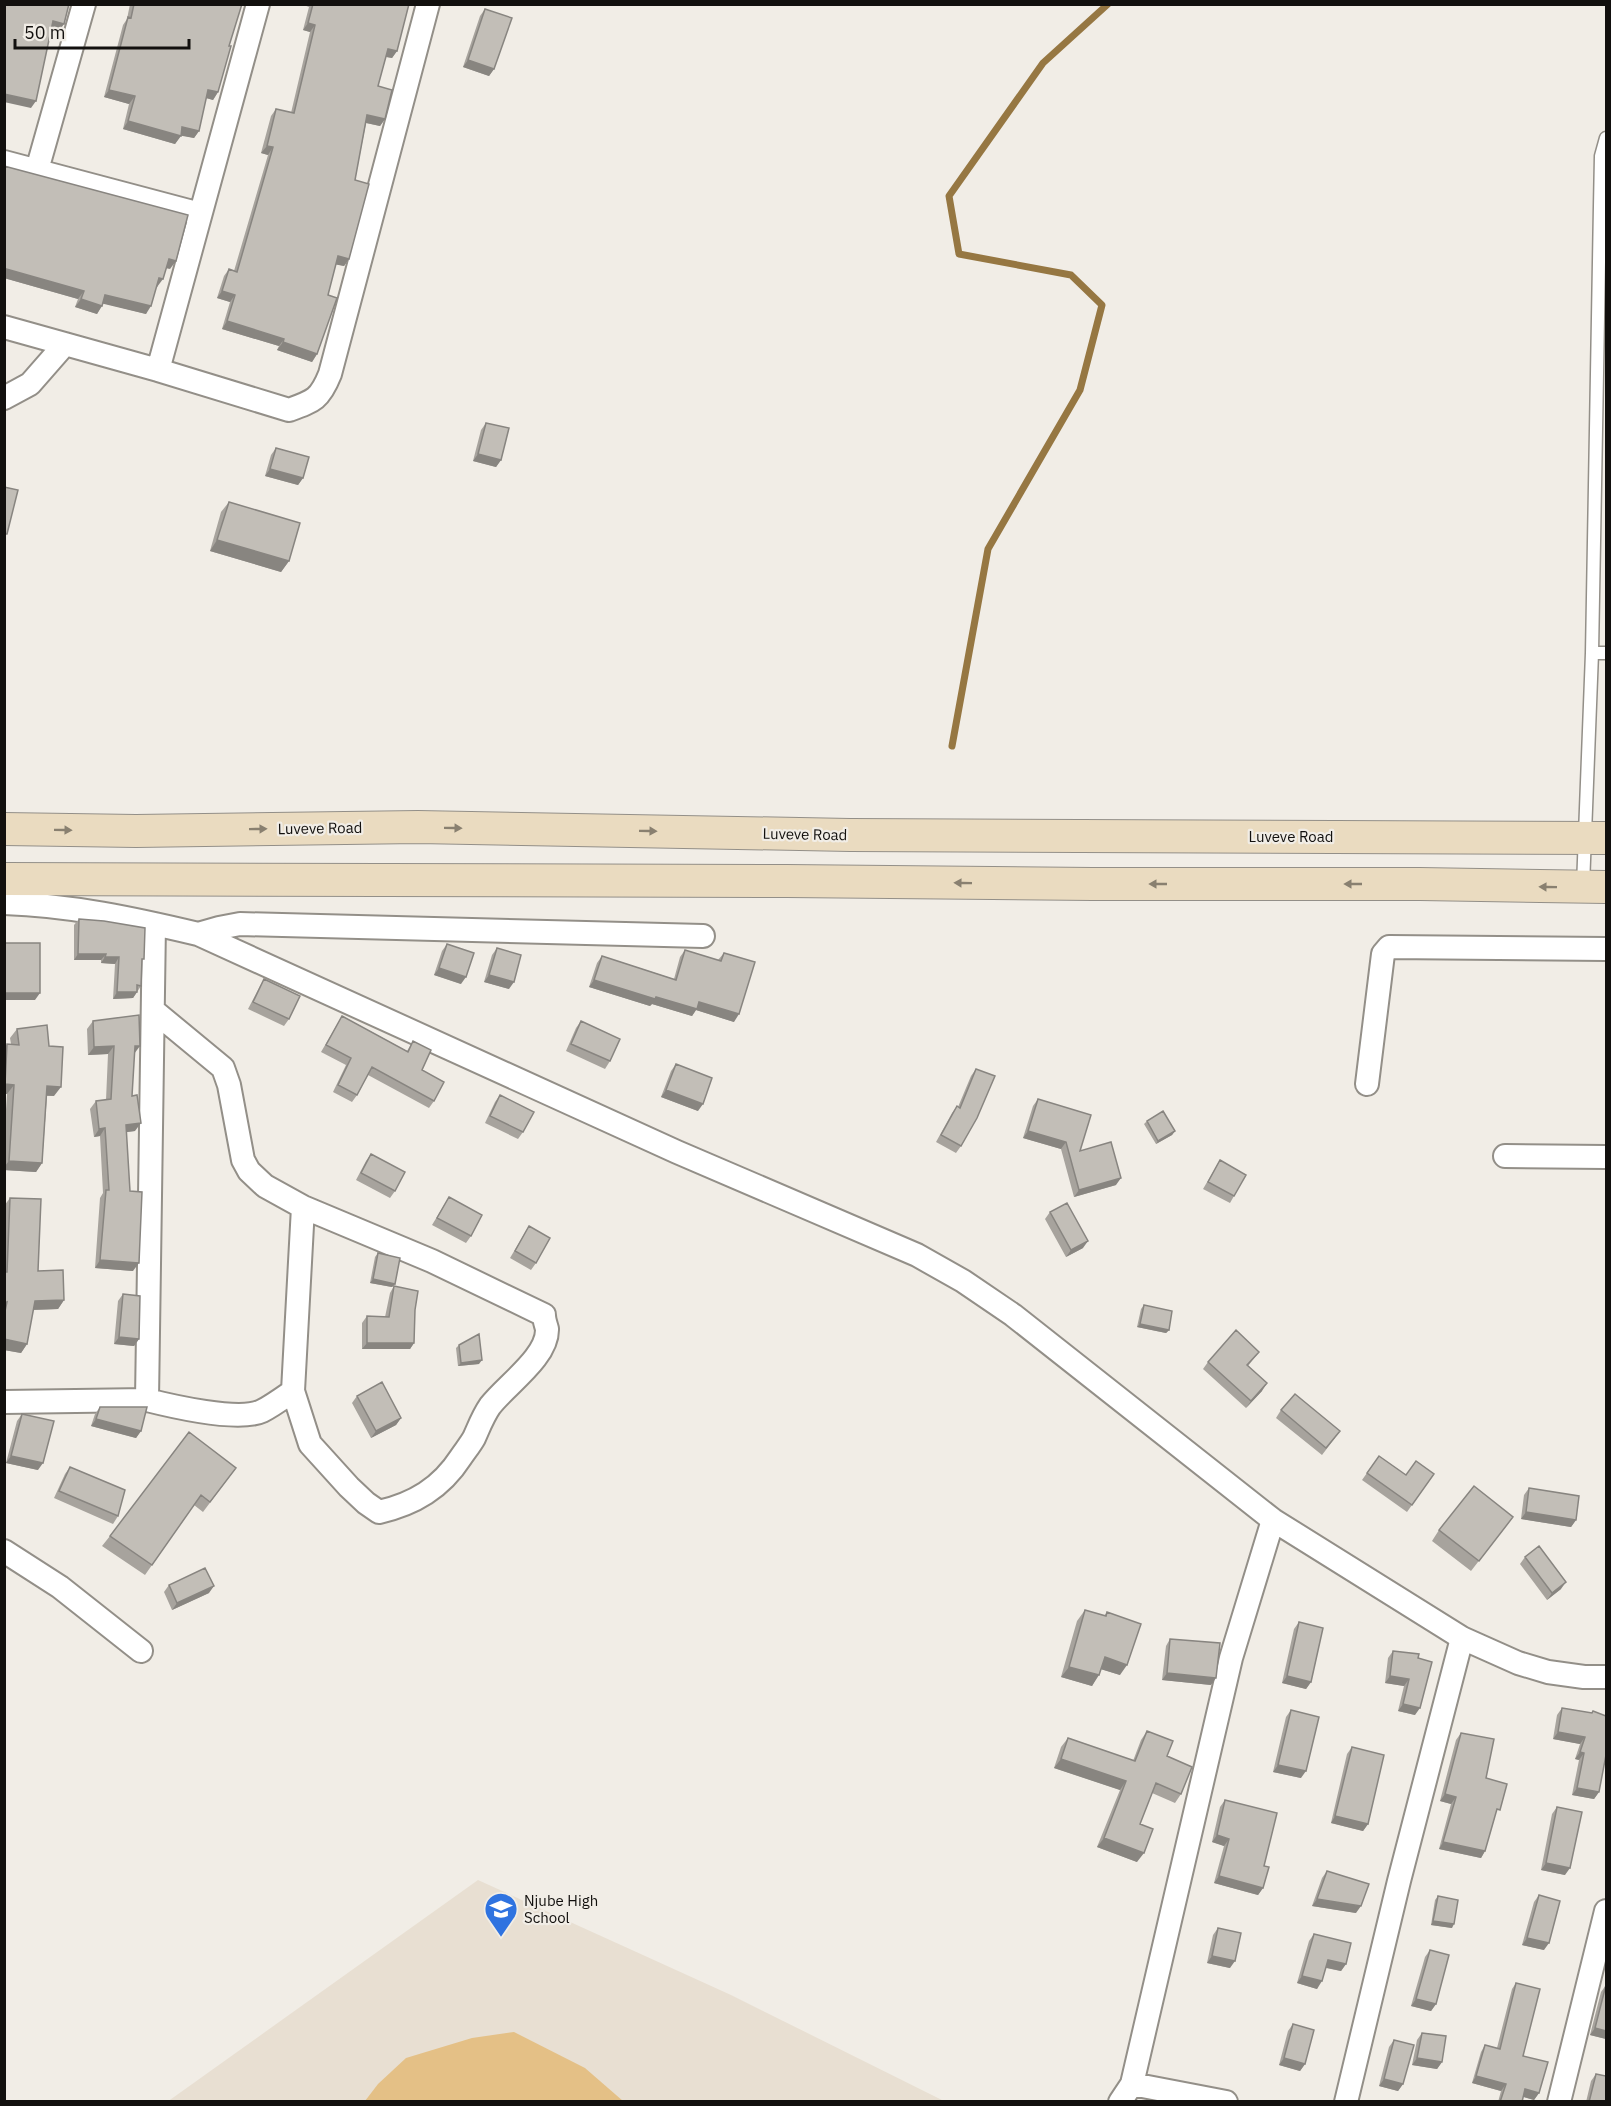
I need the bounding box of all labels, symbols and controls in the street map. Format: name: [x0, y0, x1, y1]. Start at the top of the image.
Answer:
scale bar: [15, 12, 189, 50]
text: 50 m: [24, 21, 66, 44]
street label: Luveve Road: [277, 818, 363, 838]
one-way arrow: [443, 823, 462, 832]
street label: Luveve Road: [762, 824, 848, 844]
one-way arrow: [53, 825, 72, 835]
one-way arrow: [248, 825, 267, 834]
one-way arrow: [638, 826, 657, 836]
street label: Luveve Road: [1249, 827, 1333, 846]
one-way arrow: [954, 878, 973, 888]
one-way arrow: [1149, 879, 1168, 889]
one-way arrow: [1344, 879, 1363, 889]
one-way arrow: [1539, 882, 1558, 891]
school or university icon: Njube High School: [483, 1891, 519, 1938]
place label: Njube High School: [524, 1891, 598, 1927]

